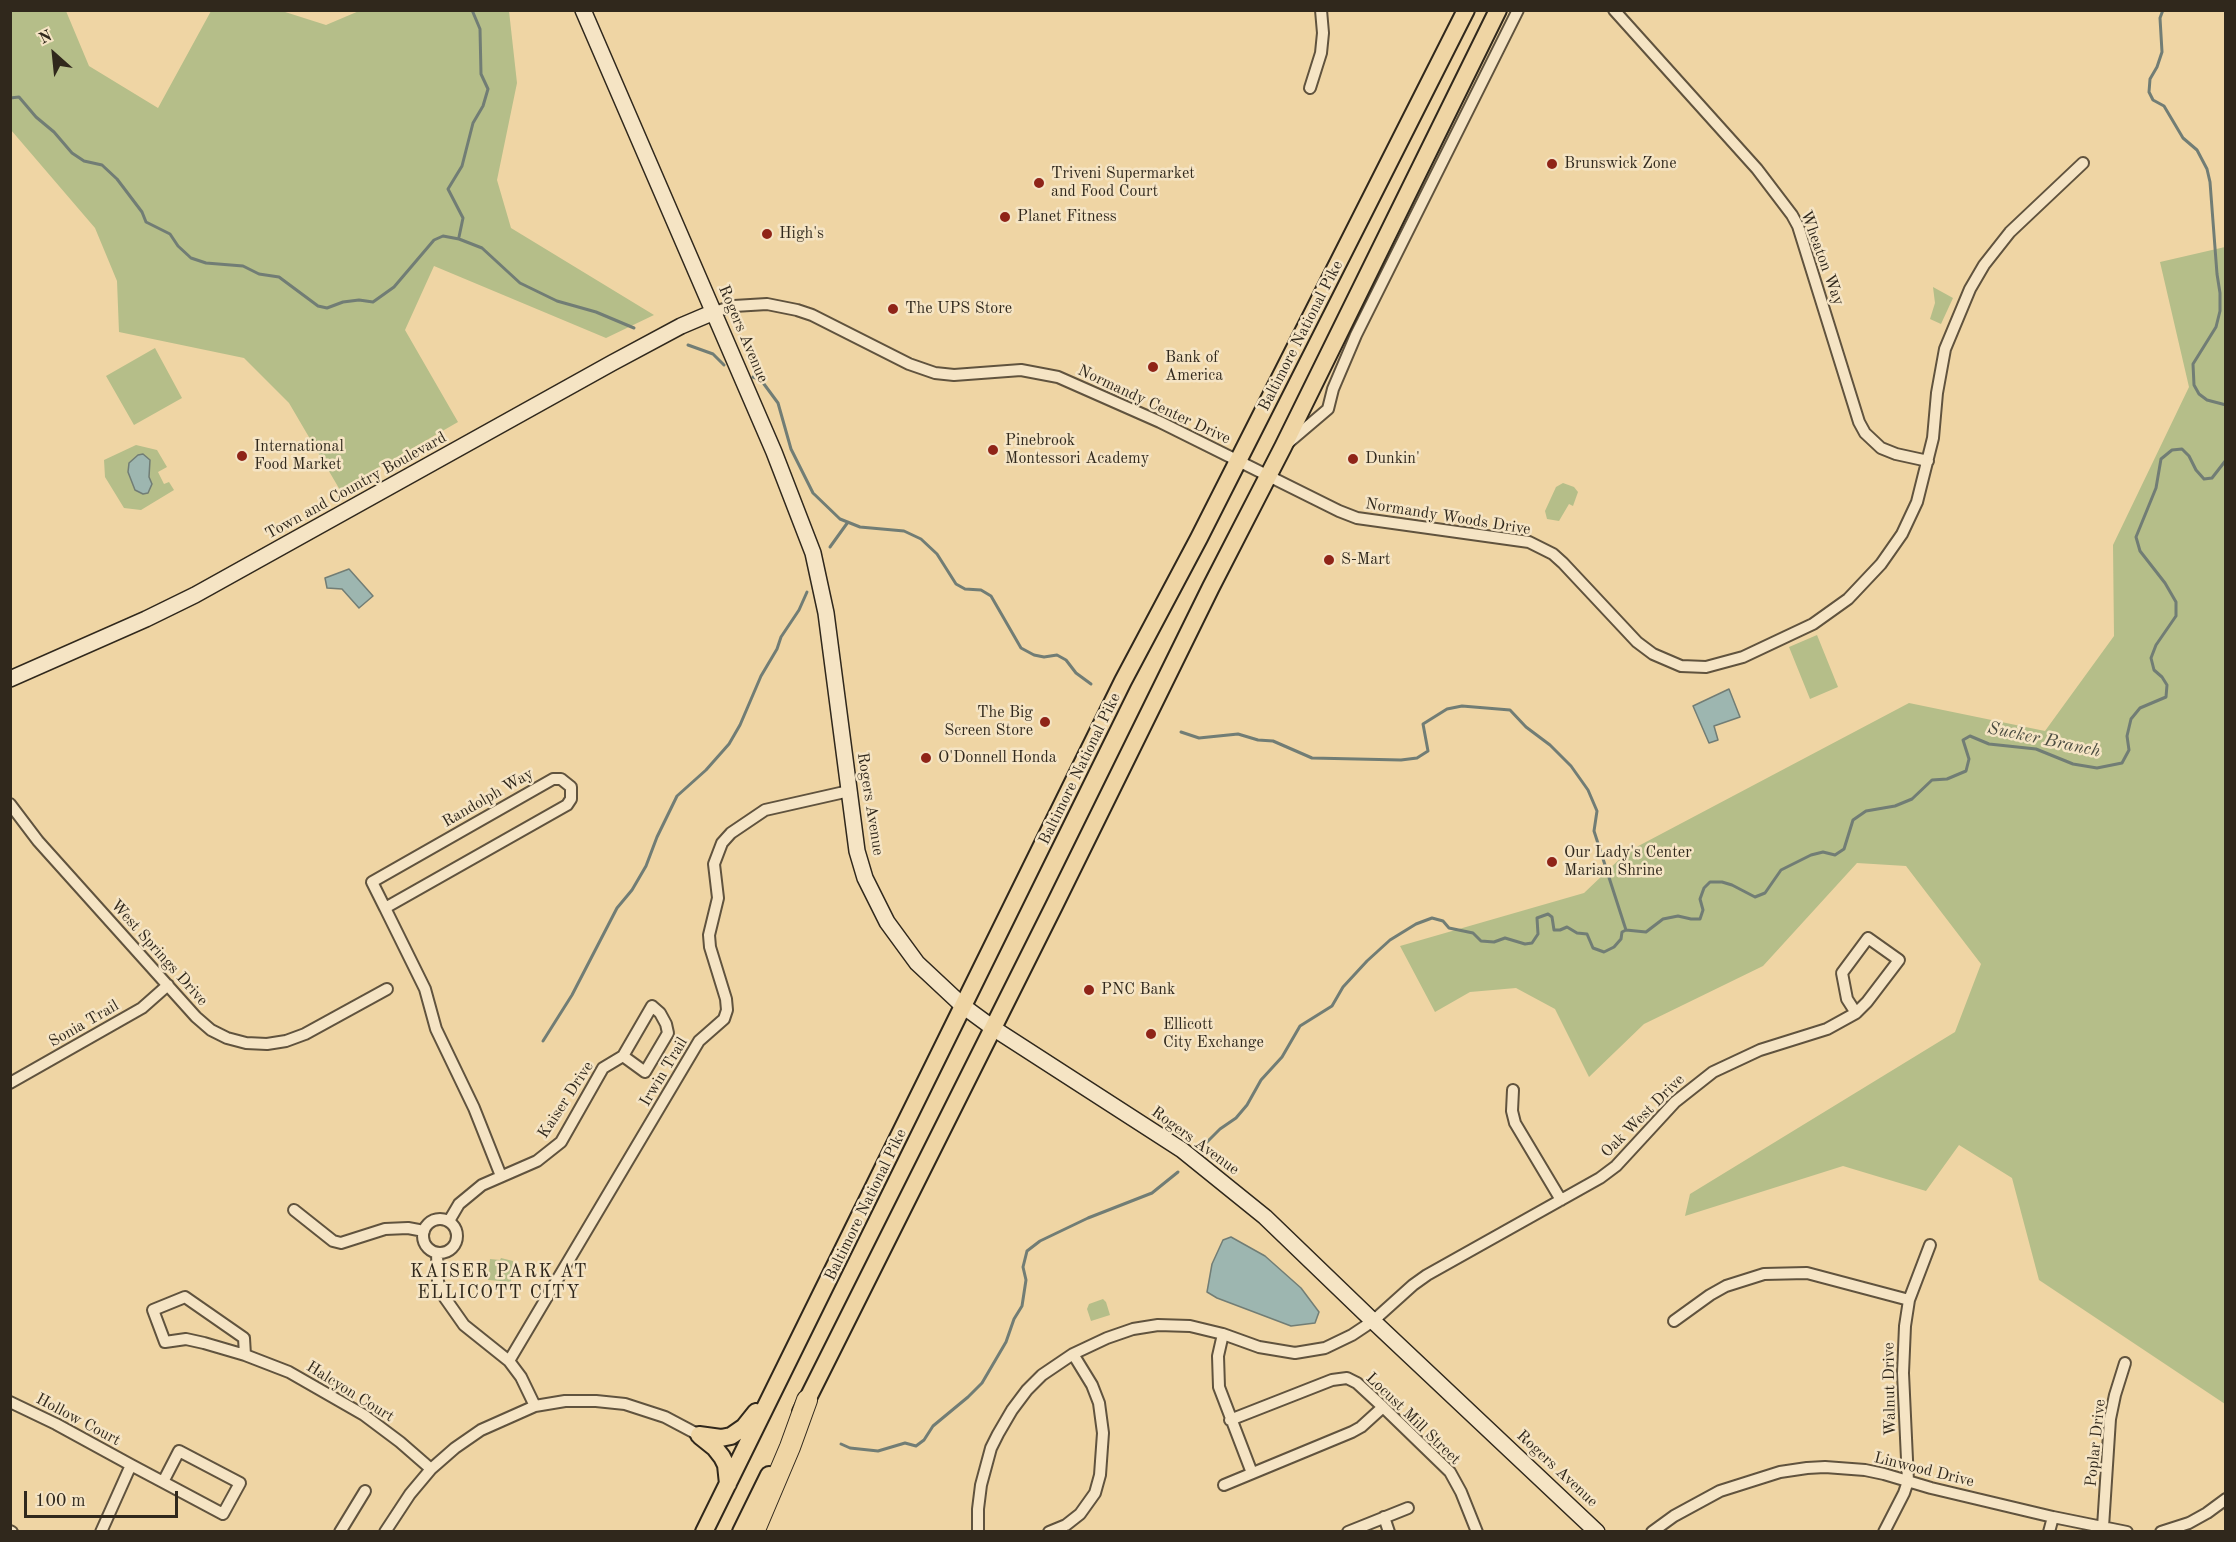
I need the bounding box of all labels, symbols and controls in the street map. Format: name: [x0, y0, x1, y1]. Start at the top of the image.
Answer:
north arrow: [24, 24, 84, 84]
text: N: [37, 28, 55, 48]
place label: Brunswick Zone: [1564, 154, 1677, 174]
marker: Brunswick Zone: [1545, 157, 1559, 171]
place label: Triveni Supermarket and Food Court: [1051, 164, 1195, 202]
marker: Triveni Supermarket and Food Court: [1032, 176, 1046, 190]
place label: Planet Fitness: [1017, 207, 1117, 227]
street label: Wheaton Way: [1796, 208, 1848, 308]
marker: Planet Fitness: [998, 210, 1012, 224]
place label: High's: [779, 224, 824, 244]
marker: High's: [760, 227, 774, 241]
street label: Baltimore National Pike: [1255, 257, 1347, 415]
street label: Rogers Avenue: [714, 282, 772, 386]
place label: The UPS Store: [905, 299, 1012, 319]
marker: The UPS Store: [886, 302, 900, 316]
place label: Bank of America: [1165, 348, 1223, 386]
marker: Bank of America: [1146, 360, 1160, 374]
street label: Normandy Center Drive: [1074, 361, 1234, 449]
street label: Town and Country Boulevard: [262, 428, 450, 544]
place label: Pinebrook Montessori Academy: [1005, 431, 1149, 469]
place label: International Food Market: [254, 437, 344, 475]
marker: Pinebrook Montessori Academy: [986, 443, 1000, 457]
marker: International Food Market: [235, 449, 249, 463]
place label: Dunkin': [1365, 449, 1420, 469]
marker: Dunkin': [1346, 452, 1360, 466]
street label: Normandy Woods Drive: [1364, 494, 1532, 540]
place label: S-Mart: [1341, 550, 1390, 570]
marker: S-Mart: [1322, 553, 1336, 567]
street label: Baltimore National Pike: [1035, 690, 1125, 848]
place label: The Big Screen Store: [944, 703, 1033, 741]
marker: The Big Screen Store: [1038, 715, 1052, 729]
water label: Sucker Branch: [1986, 717, 2102, 763]
place label: O'Donnell Honda: [938, 748, 1057, 768]
street label: Rogers Avenue: [852, 751, 888, 857]
marker: O'Donnell Honda: [919, 751, 933, 765]
street label: Randolph Way: [439, 764, 537, 832]
place label: Our Lady's Center Marian Shrine: [1564, 843, 1692, 881]
marker: Our Lady's Center Marian Shrine: [1545, 855, 1559, 869]
street label: West Springs Drive: [106, 896, 212, 1010]
place label: PNC Bank: [1101, 980, 1175, 1000]
marker: PNC Bank: [1082, 983, 1096, 997]
street label: Sonia Trail: [46, 996, 122, 1052]
place label: Ellicott City Exchange: [1163, 1015, 1264, 1053]
marker: Ellicott City Exchange: [1144, 1027, 1158, 1041]
street label: Irwin Trail: [636, 1034, 692, 1110]
street label: Kaiser Drive: [534, 1058, 598, 1142]
street label: Oak West Drive: [1597, 1070, 1689, 1162]
street label: Rogers Avenue: [1147, 1103, 1243, 1179]
street label: Baltimore National Pike: [821, 1126, 911, 1284]
district label: KAISER PARK AT ELLICOTT CITY: [410, 1261, 588, 1304]
street label: Walnut Drive: [1880, 1342, 1900, 1436]
street label: Halcyon Court: [303, 1357, 397, 1427]
street label: Locust Mill Street: [1362, 1369, 1464, 1469]
street label: Hollow Court: [32, 1390, 124, 1450]
street label: Poplar Drive: [2082, 1398, 2110, 1488]
street label: Rogers Avenue: [1512, 1426, 1602, 1512]
street label: Linwood Drive: [1872, 1448, 1976, 1492]
scale bar: [27, 1479, 182, 1517]
text: 100 m: [35, 1492, 86, 1510]

